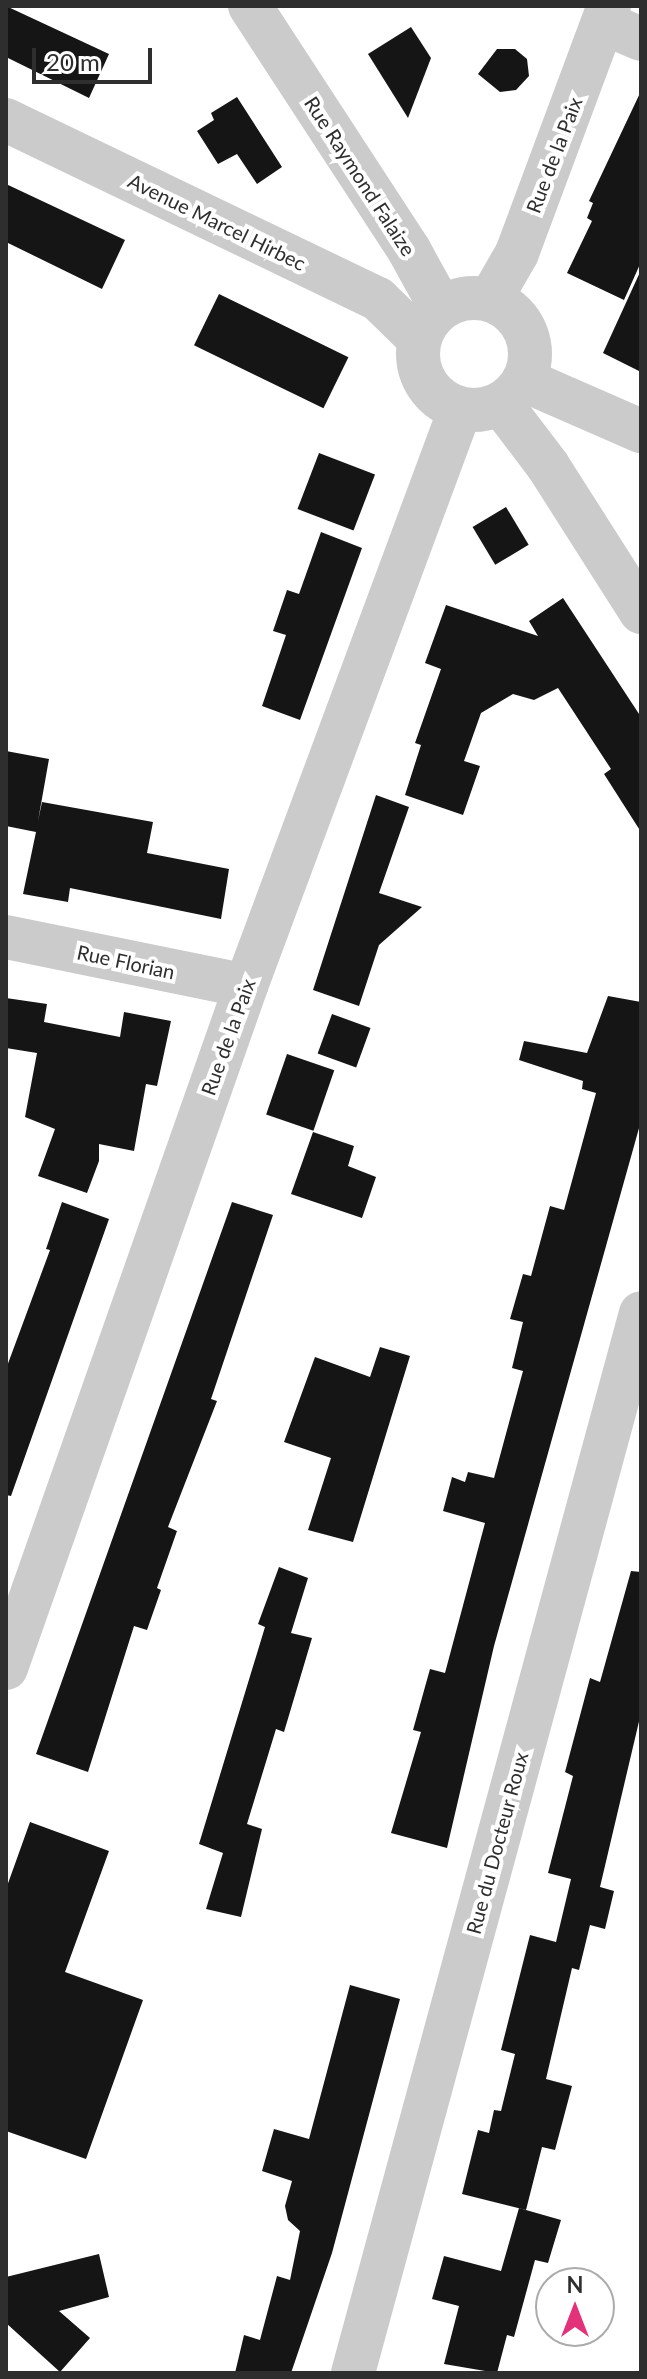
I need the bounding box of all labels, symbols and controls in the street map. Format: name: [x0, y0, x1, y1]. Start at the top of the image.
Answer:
scale bar: [36, 32, 156, 82]
text: 20 m: [46, 47, 100, 76]
street label: Rue Raymond Falaize: [299, 92, 421, 260]
street label: Rue de la Paix: [521, 94, 587, 216]
street label: Avenue Marcel Hirbec: [124, 169, 310, 275]
street label: Rue Florian: [75, 940, 177, 984]
street label: Rue de la Paix: [196, 976, 260, 1098]
street label: Rue du Docteur Roux: [461, 1749, 533, 1937]
north arrow: [535, 2267, 615, 2347]
text: N: [567, 2271, 583, 2298]

